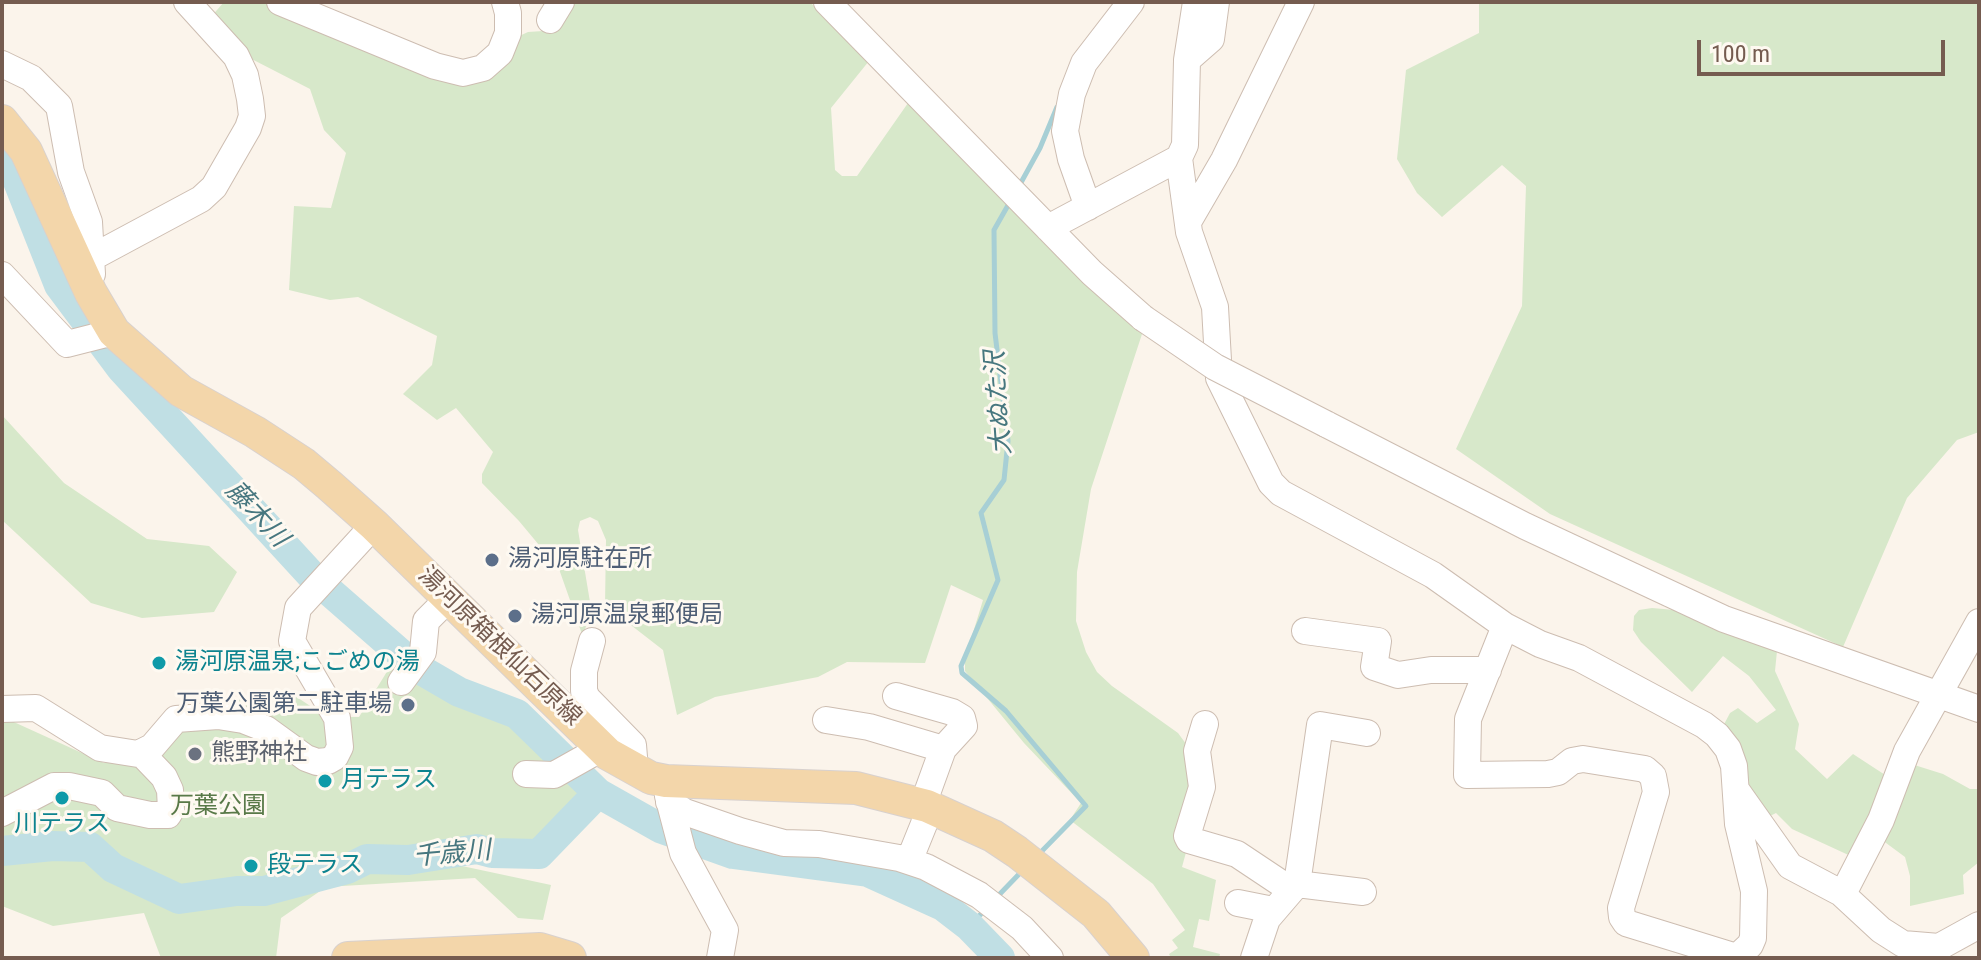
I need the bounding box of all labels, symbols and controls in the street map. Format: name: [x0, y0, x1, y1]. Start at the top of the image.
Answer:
scale bar: [1701, 24, 1949, 74]
text: 100 m: [1711, 40, 1770, 68]
water label: 大ぬた沢: [981, 350, 1019, 456]
water label: 藤木川: [218, 476, 294, 554]
place label: 湯河原駐在所: [508, 546, 652, 574]
marker: 湯河原駐在所: [483, 551, 501, 569]
street label: 湯河原箱根仙石原線: [411, 562, 587, 732]
place label: 湯河原温泉郵便局: [531, 602, 723, 630]
marker: 湯河原温泉郵便局: [506, 607, 524, 625]
place label: 湯河原温泉;こごめの湯: [175, 649, 420, 677]
marker: 湯河原温泉;こごめの湯: [150, 654, 168, 672]
place label: 万葉公園第二駐車場: [176, 691, 392, 719]
marker: 万葉公園第二駐車場: [399, 696, 417, 714]
place label: 熊野神社: [211, 740, 307, 768]
marker: 熊野神社: [186, 745, 204, 763]
place label: 月テラス: [341, 767, 437, 795]
marker: 月テラス: [316, 772, 334, 790]
marker: 川テラス: [53, 789, 71, 807]
park label: 万葉公園: [170, 793, 266, 821]
place label: 川テラス: [14, 811, 110, 839]
water label: 千歳川: [412, 836, 492, 874]
place label: 段テラス: [267, 852, 363, 880]
marker: 段テラス: [242, 857, 260, 875]

